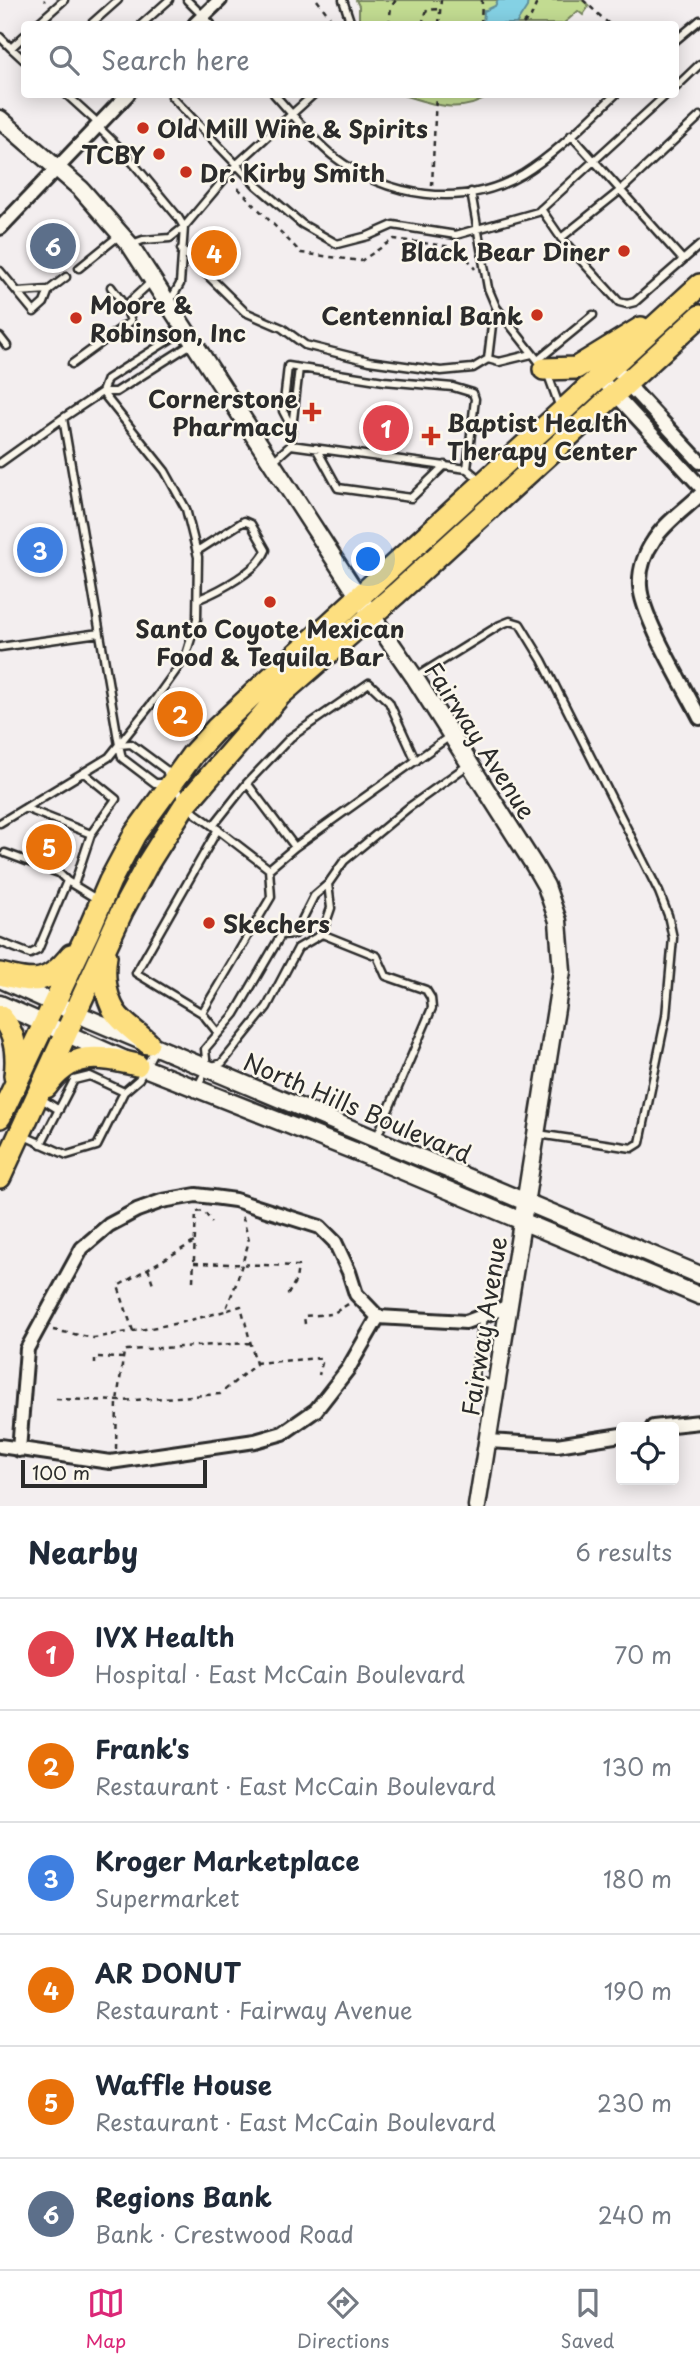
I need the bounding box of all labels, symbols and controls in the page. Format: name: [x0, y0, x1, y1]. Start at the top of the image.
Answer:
search box: [21, 21, 679, 98]
text: Search here: [101, 40, 250, 79]
icon: search: [45, 41, 83, 79]
place label: Old Mill Wine & Spirits: [157, 110, 428, 146]
marker: Old Mill Wine & Spirits: [135, 120, 151, 136]
place label: TCBY: [81, 136, 146, 172]
marker: TCBY: [151, 146, 167, 162]
place label: Dr. Kirby Smith: [200, 154, 385, 190]
marker: Dr. Kirby Smith: [178, 164, 194, 180]
pin: 6: [30, 220, 76, 272]
pin: 4: [191, 227, 237, 279]
place label: Black Bear Diner: [400, 233, 610, 269]
marker: Black Bear Diner: [616, 243, 632, 259]
place label: Moore & Robinson, Inc: [90, 286, 246, 350]
place label: Centennial Bank: [321, 297, 523, 333]
marker: Centennial Bank: [529, 307, 545, 323]
marker: Moore & Robinson, Inc: [68, 310, 84, 326]
place label: Cornerstone Pharmacy: [148, 380, 298, 444]
pin: 1: [363, 402, 409, 454]
marker: Cornerstone Pharmacy: [304, 404, 320, 420]
place label: Baptist Health Therapy Center: [447, 404, 638, 468]
marker: Baptist Health Therapy Center: [421, 426, 441, 446]
pin: 3: [17, 524, 63, 576]
your location: [351, 542, 385, 576]
marker: Santo Coyote Mexican Food & Tequila Bar: [262, 594, 278, 610]
place label: Santo Coyote Mexican Food & Tequila Bar: [135, 610, 405, 674]
street label: Fairway Avenue: [417, 654, 545, 826]
pin: 2: [157, 688, 203, 740]
pin: 5: [26, 821, 72, 873]
place label: Skechers: [223, 905, 330, 941]
marker: Skechers: [201, 915, 217, 931]
street label: North Hills Boulevard: [238, 1043, 478, 1171]
street label: Fairway Avenue: [451, 1234, 515, 1418]
map controls: [616, 1422, 679, 1485]
button: locate: [616, 1422, 679, 1485]
scale bar: [21, 1457, 206, 1489]
text: 100 m: [32, 1458, 90, 1486]
text: Nearby: [28, 1529, 138, 1574]
text: 6 results: [576, 1534, 672, 1569]
text: IVX Health: [95, 1617, 235, 1656]
text: 1: [46, 1637, 57, 1672]
text: 70 m: [614, 1637, 672, 1672]
text: Hospital · East McCain Boulevard: [95, 1656, 465, 1691]
text: Frank's: [95, 1729, 189, 1768]
text: 2: [43, 1749, 59, 1784]
text: 130 m: [602, 1749, 672, 1784]
text: Restaurant · East McCain Boulevard: [95, 1768, 496, 1803]
text: Kroger Marketplace: [95, 1841, 360, 1880]
text: 3: [43, 1861, 59, 1896]
text: 180 m: [603, 1861, 672, 1896]
text: Supermarket: [95, 1880, 239, 1915]
text: AR DONUT: [95, 1953, 241, 1992]
text: 4: [43, 1973, 59, 2008]
text: 190 m: [604, 1973, 672, 2008]
text: Restaurant · Fairway Avenue: [95, 1992, 413, 2027]
text: Waffle House: [95, 2065, 272, 2104]
text: 5: [44, 2085, 58, 2120]
text: 230 m: [597, 2085, 672, 2120]
text: Restaurant · East McCain Boulevard: [95, 2104, 496, 2139]
text: Regions Bank: [95, 2177, 272, 2216]
text: 6: [43, 2197, 59, 2232]
text: 240 m: [598, 2197, 672, 2232]
text: Bank · Crestwood Road: [95, 2216, 354, 2251]
tab: Map: [86, 2284, 126, 2354]
tab: Directions: [297, 2284, 390, 2354]
tab: Saved: [561, 2284, 614, 2354]

